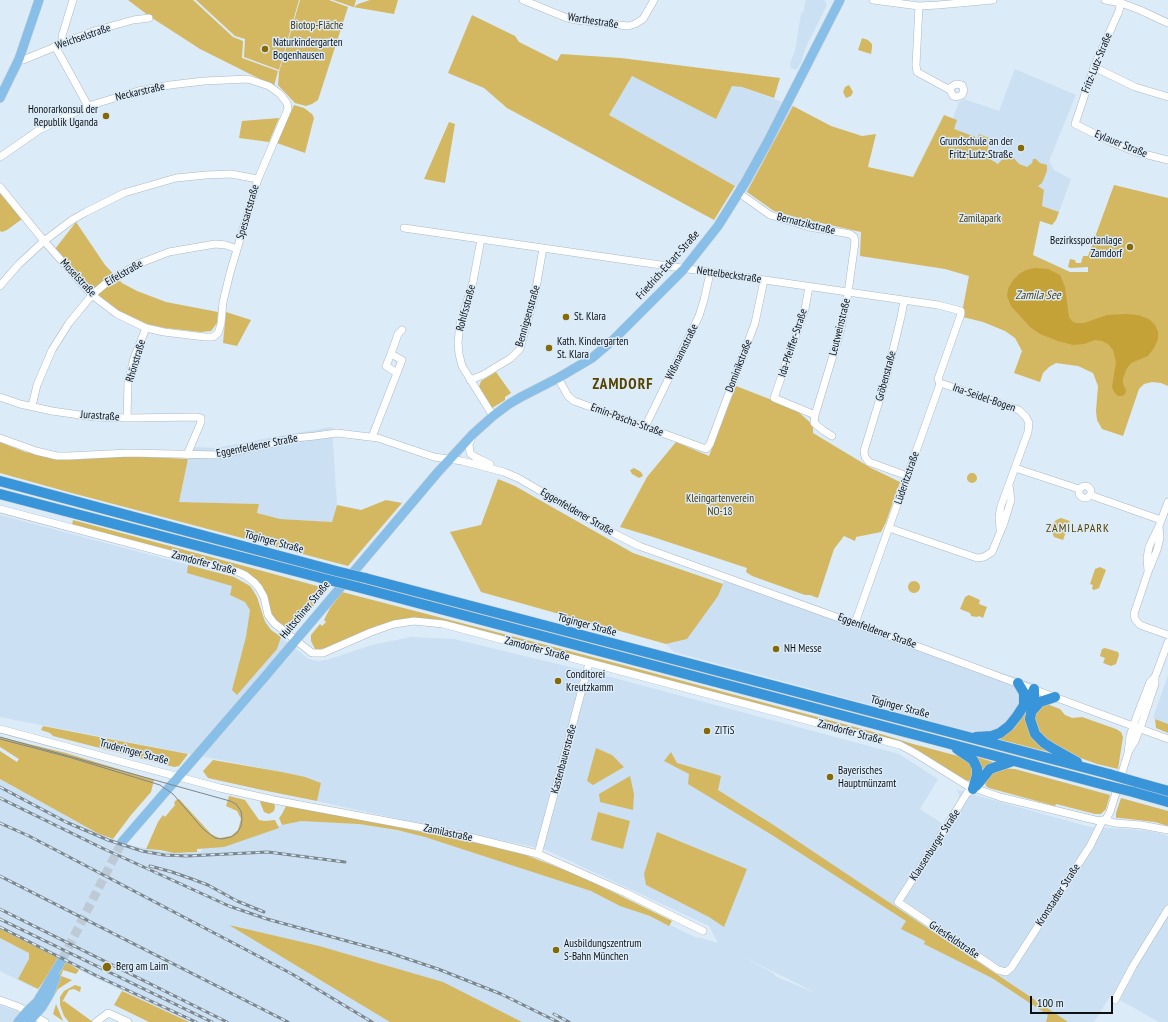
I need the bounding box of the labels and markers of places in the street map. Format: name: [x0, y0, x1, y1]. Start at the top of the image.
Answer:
place label: Naturkindergarten Bogenhausen: [273, 36, 343, 62]
marker: Naturkindergarten Bogenhausen: [260, 44, 270, 54]
place label: Honorarkonsul der Republik Uganda: [28, 103, 98, 129]
marker: Honorarkonsul der Republik Uganda: [101, 111, 111, 121]
place label: Grundschule an der Fritz-Lutz-Straße: [940, 135, 1013, 161]
marker: Grundschule an der Fritz-Lutz-Straße: [1016, 143, 1026, 153]
place label: Bezirkssportanlage Zamdorf: [1050, 234, 1122, 260]
marker: Bezirkssportanlage Zamdorf: [1125, 242, 1135, 252]
place label: St. Klara: [574, 310, 606, 324]
marker: St. Klara: [561, 312, 571, 322]
place label: Kath. Kindergarten St. Klara: [557, 335, 628, 361]
marker: Kath. Kindergarten St. Klara: [544, 343, 554, 353]
place label: NH Messe: [784, 642, 822, 656]
marker: NH Messe: [771, 644, 781, 654]
place label: Conditorei Kreutzkamm: [566, 668, 613, 694]
marker: Conditorei Kreutzkamm: [553, 676, 563, 686]
place label: ZITiS: [715, 724, 734, 738]
marker: ZITiS: [702, 726, 712, 736]
place label: Bayerisches Hauptmünzamt: [838, 764, 896, 790]
marker: Bayerisches Hauptmünzamt: [825, 772, 835, 782]
place label: Ausbildungszentrum S-Bahn München: [564, 937, 641, 963]
marker: Ausbildungszentrum S-Bahn München: [551, 945, 561, 955]
place label: Berg am Laim: [116, 960, 168, 974]
marker: Berg am Laim: [101, 961, 113, 973]

